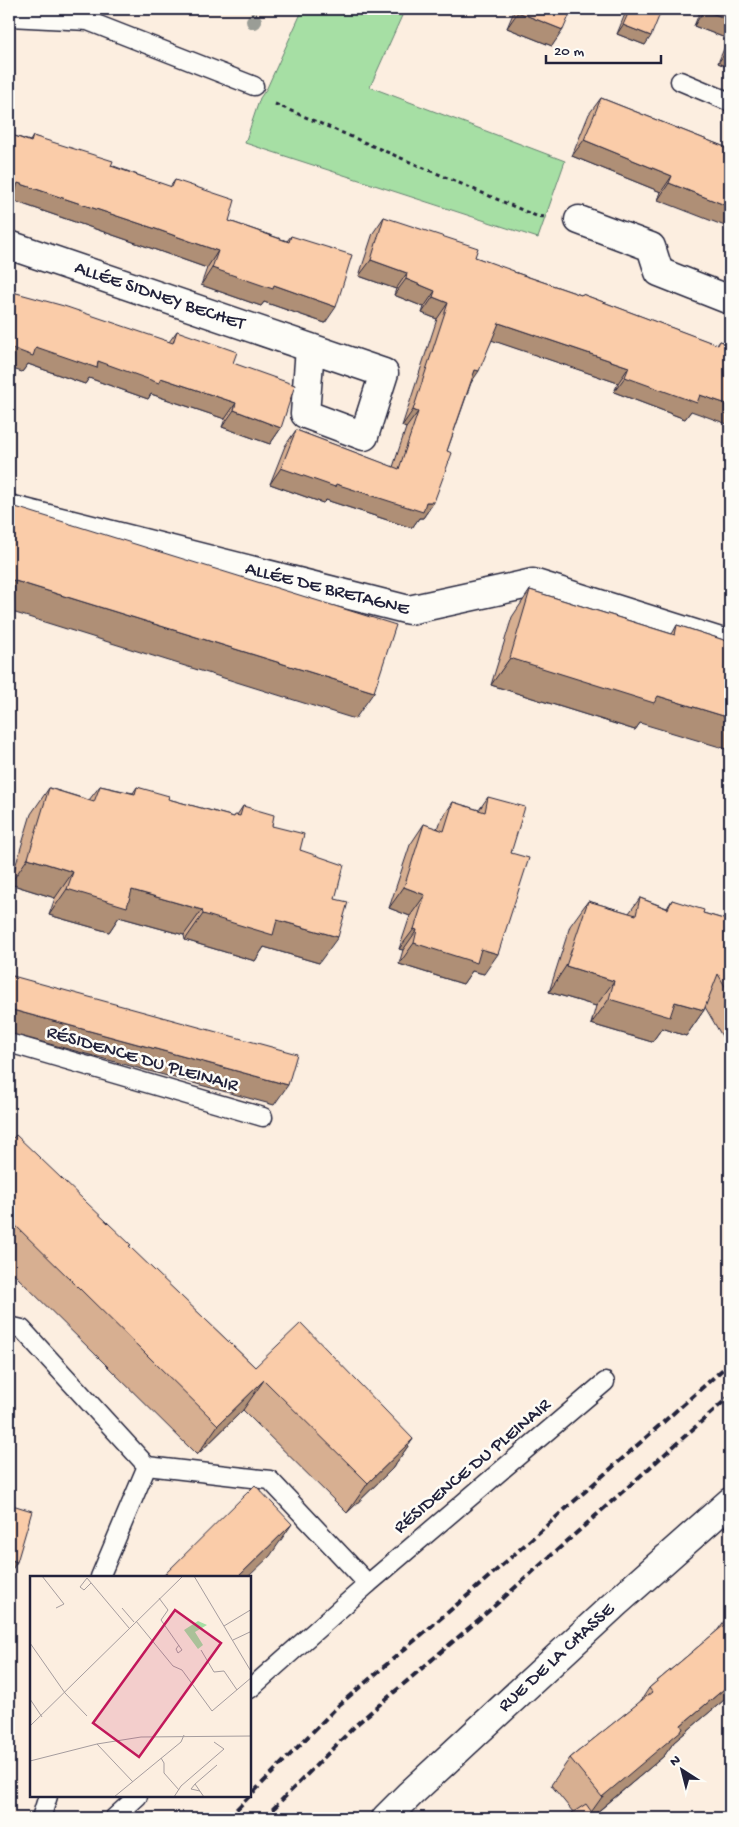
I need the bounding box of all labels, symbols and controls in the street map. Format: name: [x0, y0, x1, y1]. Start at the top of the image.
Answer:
scale bar: [546, 32, 662, 64]
text: 20 m: [554, 43, 584, 61]
street label: ALLÉE SIDNEY BECHET: [71, 257, 248, 336]
street label: ALLÉE DE BRETAGNE: [243, 558, 413, 621]
street label: RÉSIDENCE DU PLEINAIR: [44, 1022, 241, 1099]
street label: RÉSIDENCE DU PLEINAIR: [390, 1394, 557, 1540]
inset map: [30, 1576, 251, 1797]
street label: RUE DE LA CHASSE: [494, 1598, 621, 1718]
north arrow: [656, 1744, 706, 1794]
text: N: [667, 1752, 685, 1771]

